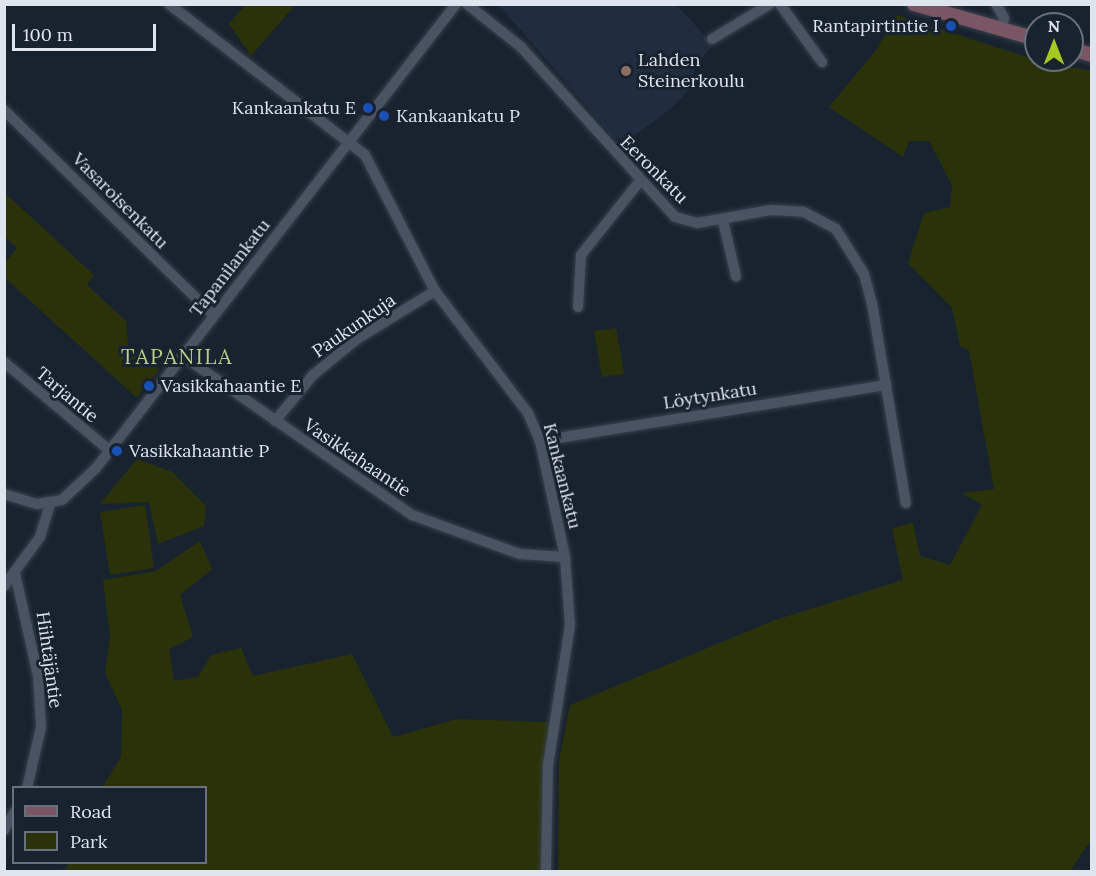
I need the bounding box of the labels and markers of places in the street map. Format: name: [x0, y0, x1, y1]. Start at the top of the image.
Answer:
place label: Rantapirtintie I: [812, 15, 939, 37]
marker: Rantapirtintie I: [944, 19, 958, 33]
place label: Lahden Steinerkoulu: [638, 50, 745, 92]
marker: Lahden Steinerkoulu: [619, 64, 633, 78]
place label: Kankaankatu E: [232, 97, 356, 119]
marker: Kankaankatu E: [361, 101, 375, 115]
place label: Kankaankatu P: [396, 105, 520, 127]
marker: Kankaankatu P: [377, 109, 391, 123]
place label: Vasikkahaantie E: [161, 375, 301, 397]
marker: Vasikkahaantie E: [142, 379, 156, 393]
place label: Vasikkahaantie P: [129, 440, 269, 462]
marker: Vasikkahaantie P: [110, 444, 124, 458]

